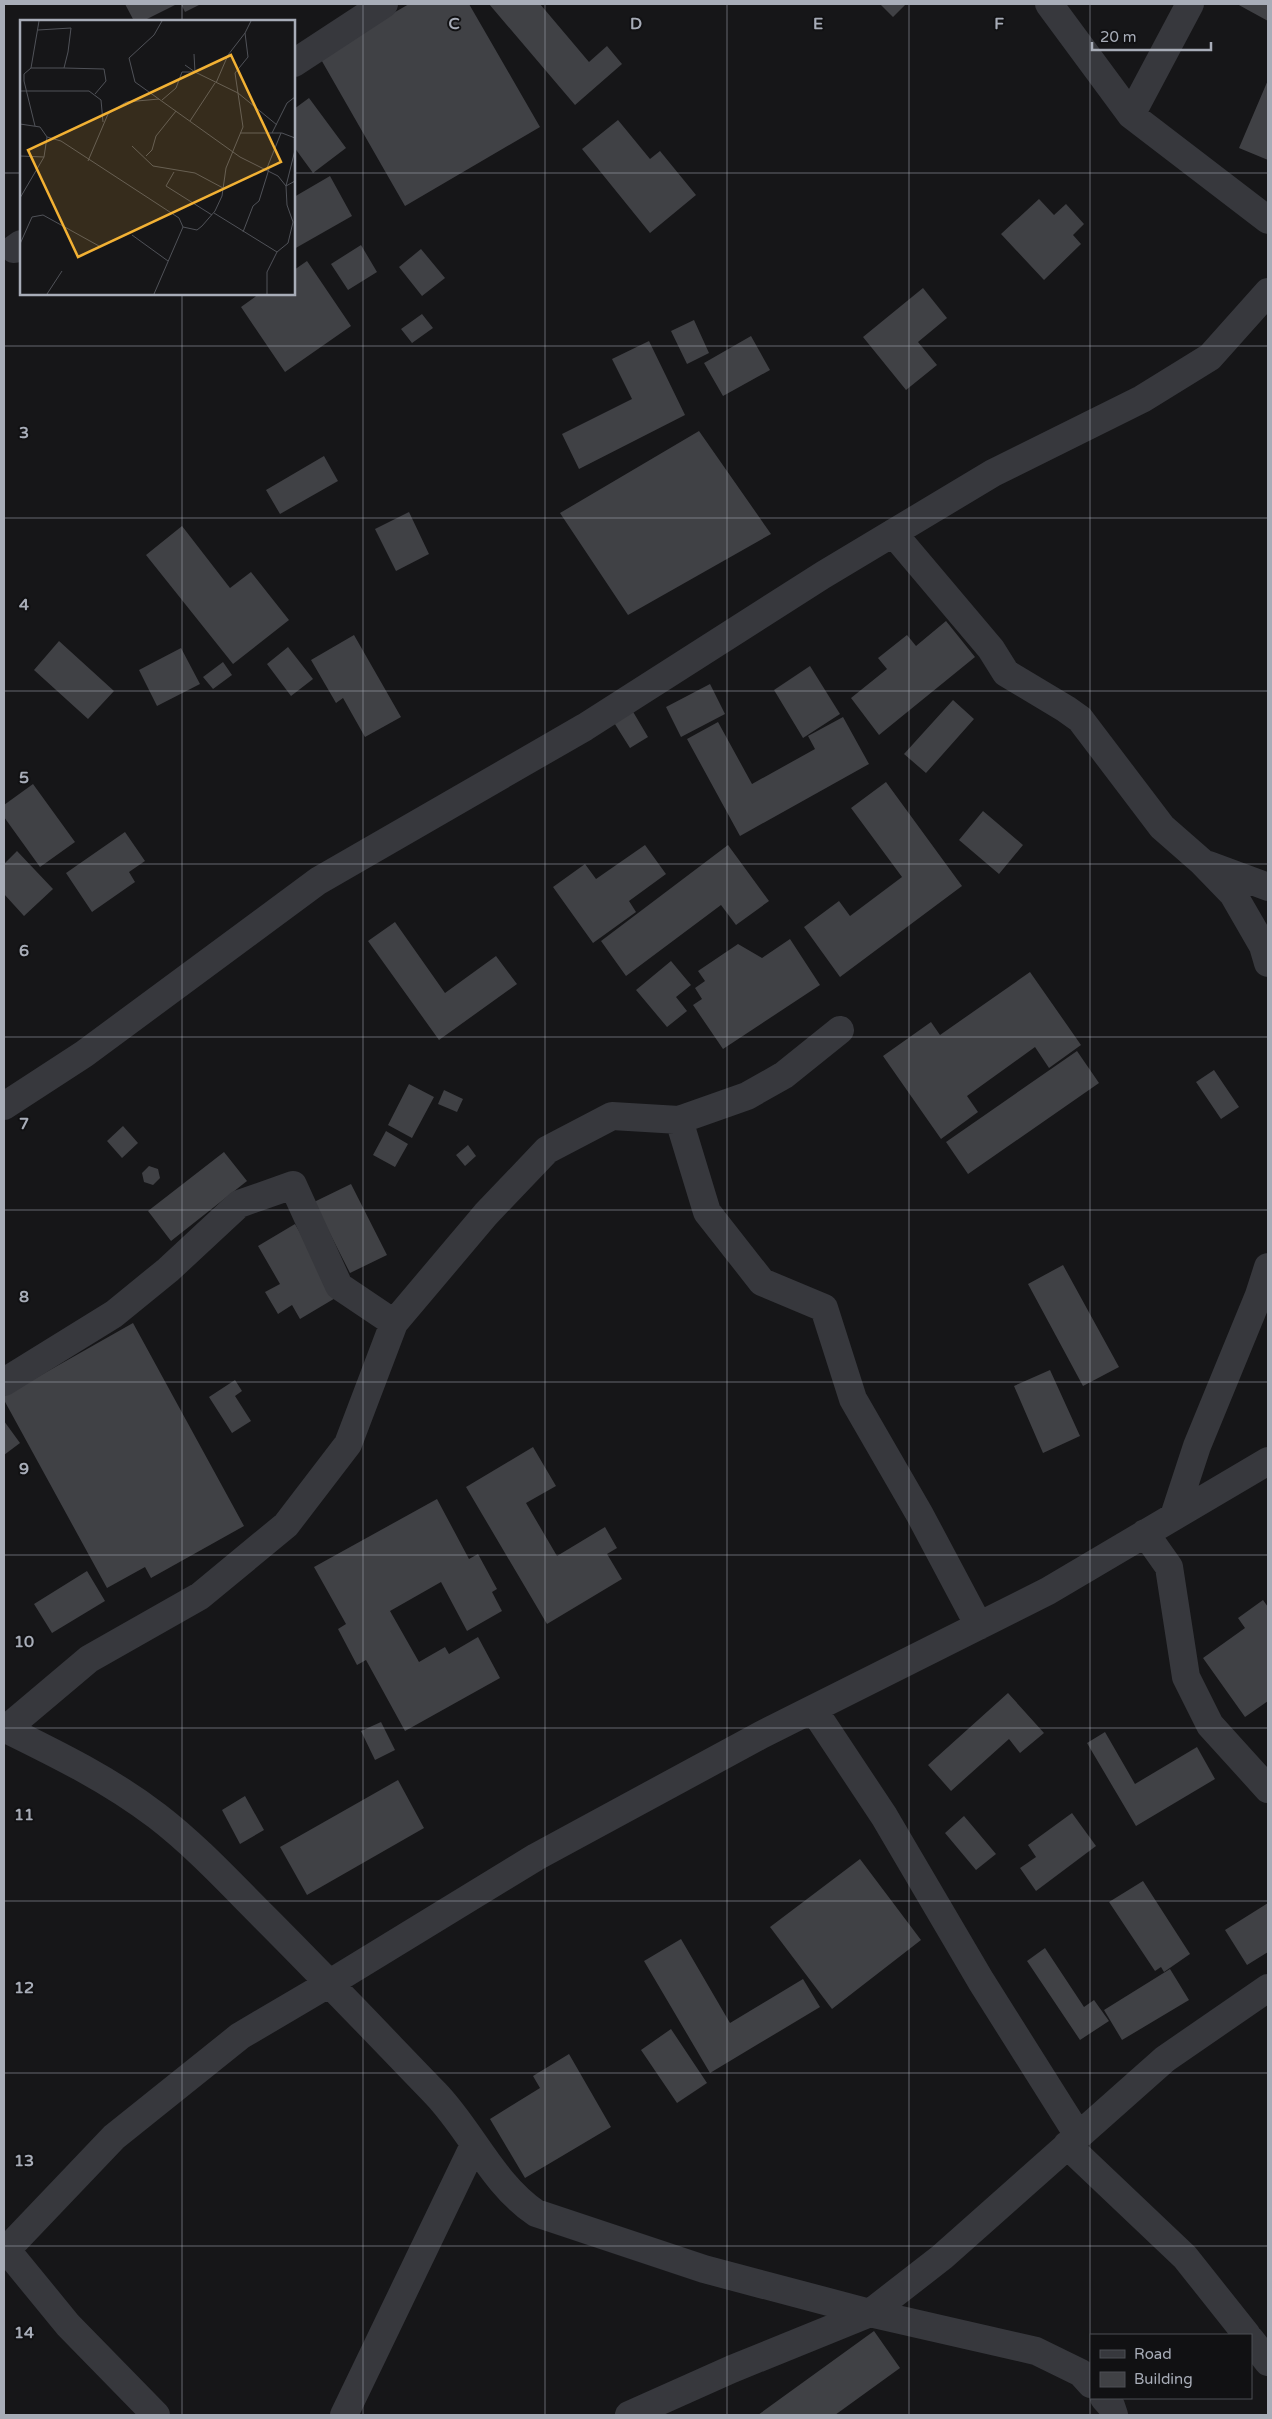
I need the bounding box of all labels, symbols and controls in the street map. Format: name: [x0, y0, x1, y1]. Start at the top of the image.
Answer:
text: C: [448, 14, 460, 34]
text: D: [630, 14, 642, 34]
text: E: [813, 14, 823, 34]
text: F: [994, 14, 1004, 34]
inset map: [20, 20, 295, 295]
scale bar: [1092, 20, 1211, 52]
text: 20 m: [1100, 28, 1137, 46]
text: 3: [19, 423, 29, 443]
text: 4: [19, 595, 29, 615]
text: 5: [19, 768, 29, 788]
text: 6: [19, 941, 29, 961]
text: 7: [19, 1114, 29, 1134]
text: 8: [19, 1287, 29, 1307]
text: 9: [19, 1459, 29, 1479]
text: 10: [14, 1632, 34, 1652]
text: 11: [14, 1805, 34, 1825]
text: 12: [14, 1978, 34, 1998]
text: 13: [14, 2151, 34, 2171]
text: 14: [14, 2323, 34, 2343]
legend: [1090, 2334, 1252, 2399]
text: Road: [1134, 2345, 1172, 2363]
text: Building: [1134, 2370, 1193, 2388]

